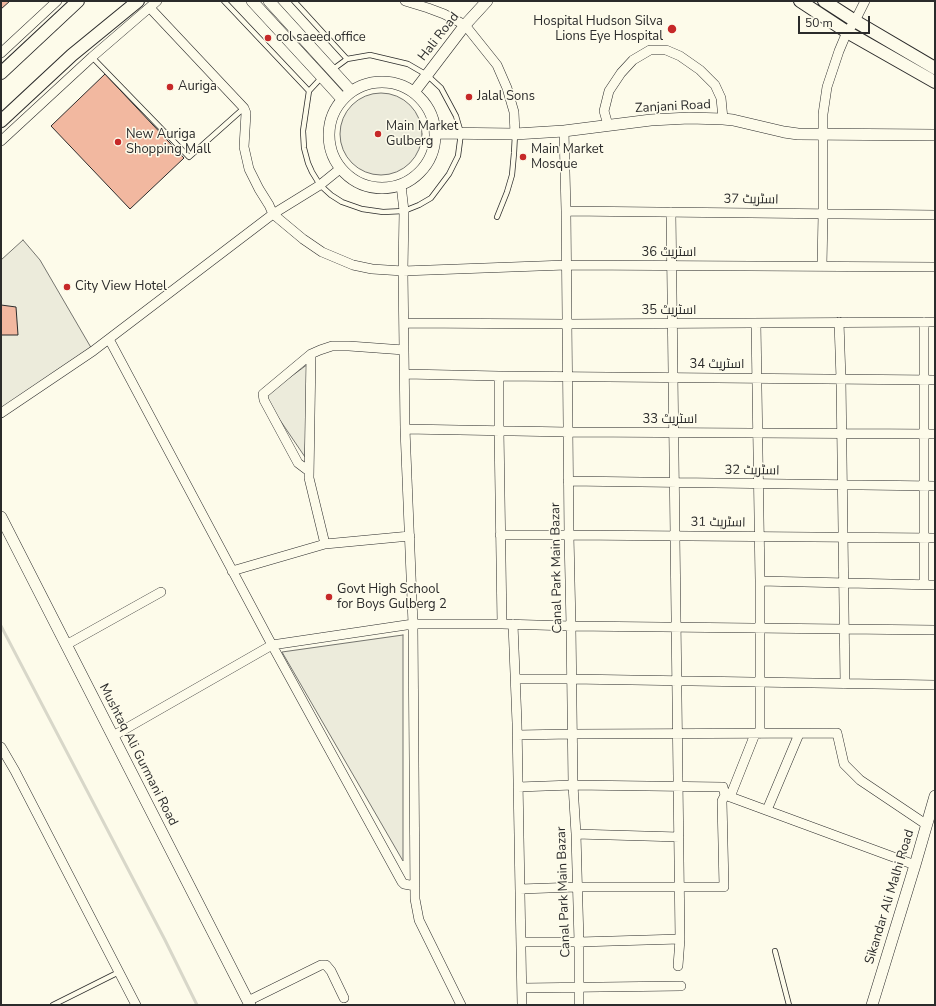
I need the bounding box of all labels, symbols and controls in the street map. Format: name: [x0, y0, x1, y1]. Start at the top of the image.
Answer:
scale bar: [800, 8, 872, 34]
street label: Hali Road: [415, 10, 463, 64]
place label: Hospital Hudson Silva Lions Eye Hospital: [533, 14, 663, 45]
text: 50 m: [805, 15, 833, 31]
marker: Hospital Hudson Silva Lions Eye Hospital: [666, 23, 678, 35]
place label: col saeed office: [276, 30, 366, 46]
marker: col saeed office: [263, 33, 273, 43]
place label: Auriga: [178, 79, 217, 95]
marker: Auriga: [165, 82, 175, 92]
place label: Jalal Sons: [477, 89, 535, 105]
marker: Jalal Sons: [464, 92, 474, 102]
street label: Zanjani Road: [635, 97, 711, 117]
place label: Main Market Gulberg: [386, 119, 458, 150]
place label: New Auriga Shopping Mall: [126, 127, 211, 158]
marker: Main Market Gulberg: [373, 129, 383, 139]
marker: New Auriga Shopping Mall: [113, 137, 123, 147]
place label: Main Market Mosque: [531, 142, 603, 173]
marker: Main Market Mosque: [518, 152, 528, 162]
street label: اسٹریٹ 37: [723, 192, 779, 208]
street label: اسٹریٹ 36: [641, 245, 697, 261]
place label: City View Hotel: [75, 279, 167, 295]
marker: City View Hotel: [62, 282, 72, 292]
street label: اسٹریٹ 35: [641, 303, 697, 319]
street label: اسٹریٹ 34: [689, 357, 745, 373]
street label: اسٹریٹ 33: [642, 412, 698, 428]
street label: اسٹریٹ 32: [724, 463, 780, 479]
street label: Canal Park Main Bazar: [548, 502, 566, 634]
street label: اسٹریٹ 31: [690, 515, 746, 531]
place label: Govt High School for Boys Gulberg 2: [337, 582, 447, 613]
marker: Govt High School for Boys Gulberg 2: [324, 592, 334, 602]
street label: Mushtaq Ali Gurmani Road: [95, 681, 181, 829]
street label: Canal Park Main Bazar: [554, 826, 574, 958]
street label: Sikandar Ali Malhi Road: [862, 828, 918, 966]

